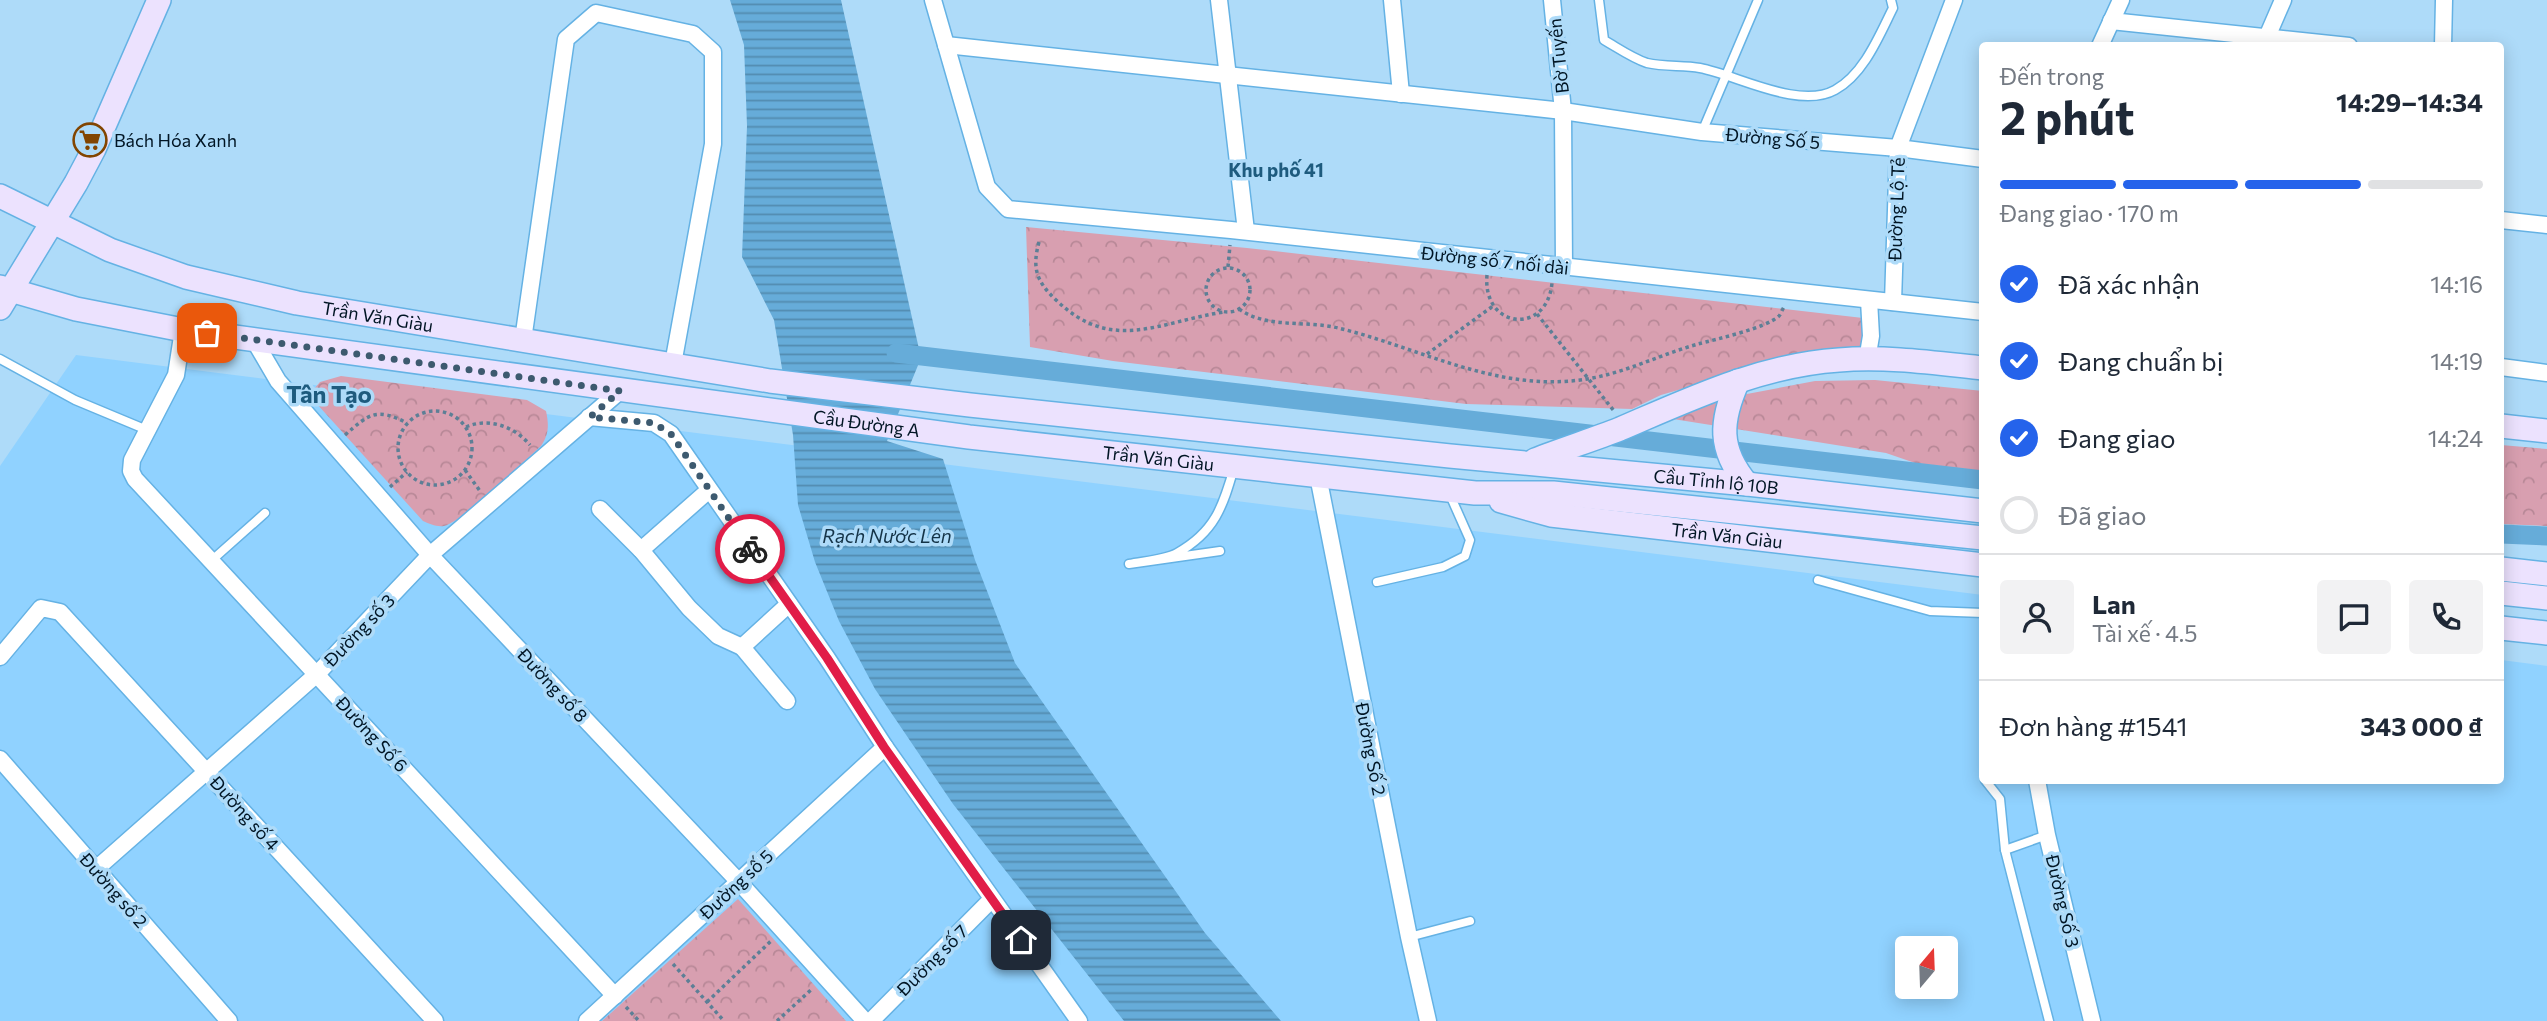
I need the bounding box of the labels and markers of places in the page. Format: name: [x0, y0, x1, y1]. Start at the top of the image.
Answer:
supermarket icon: Bách Hóa Xanh: [71, 121, 109, 159]
place label: Bách Hóa Xanh: [114, 129, 237, 151]
pin: [177, 303, 237, 363]
pin: [991, 910, 1051, 970]

